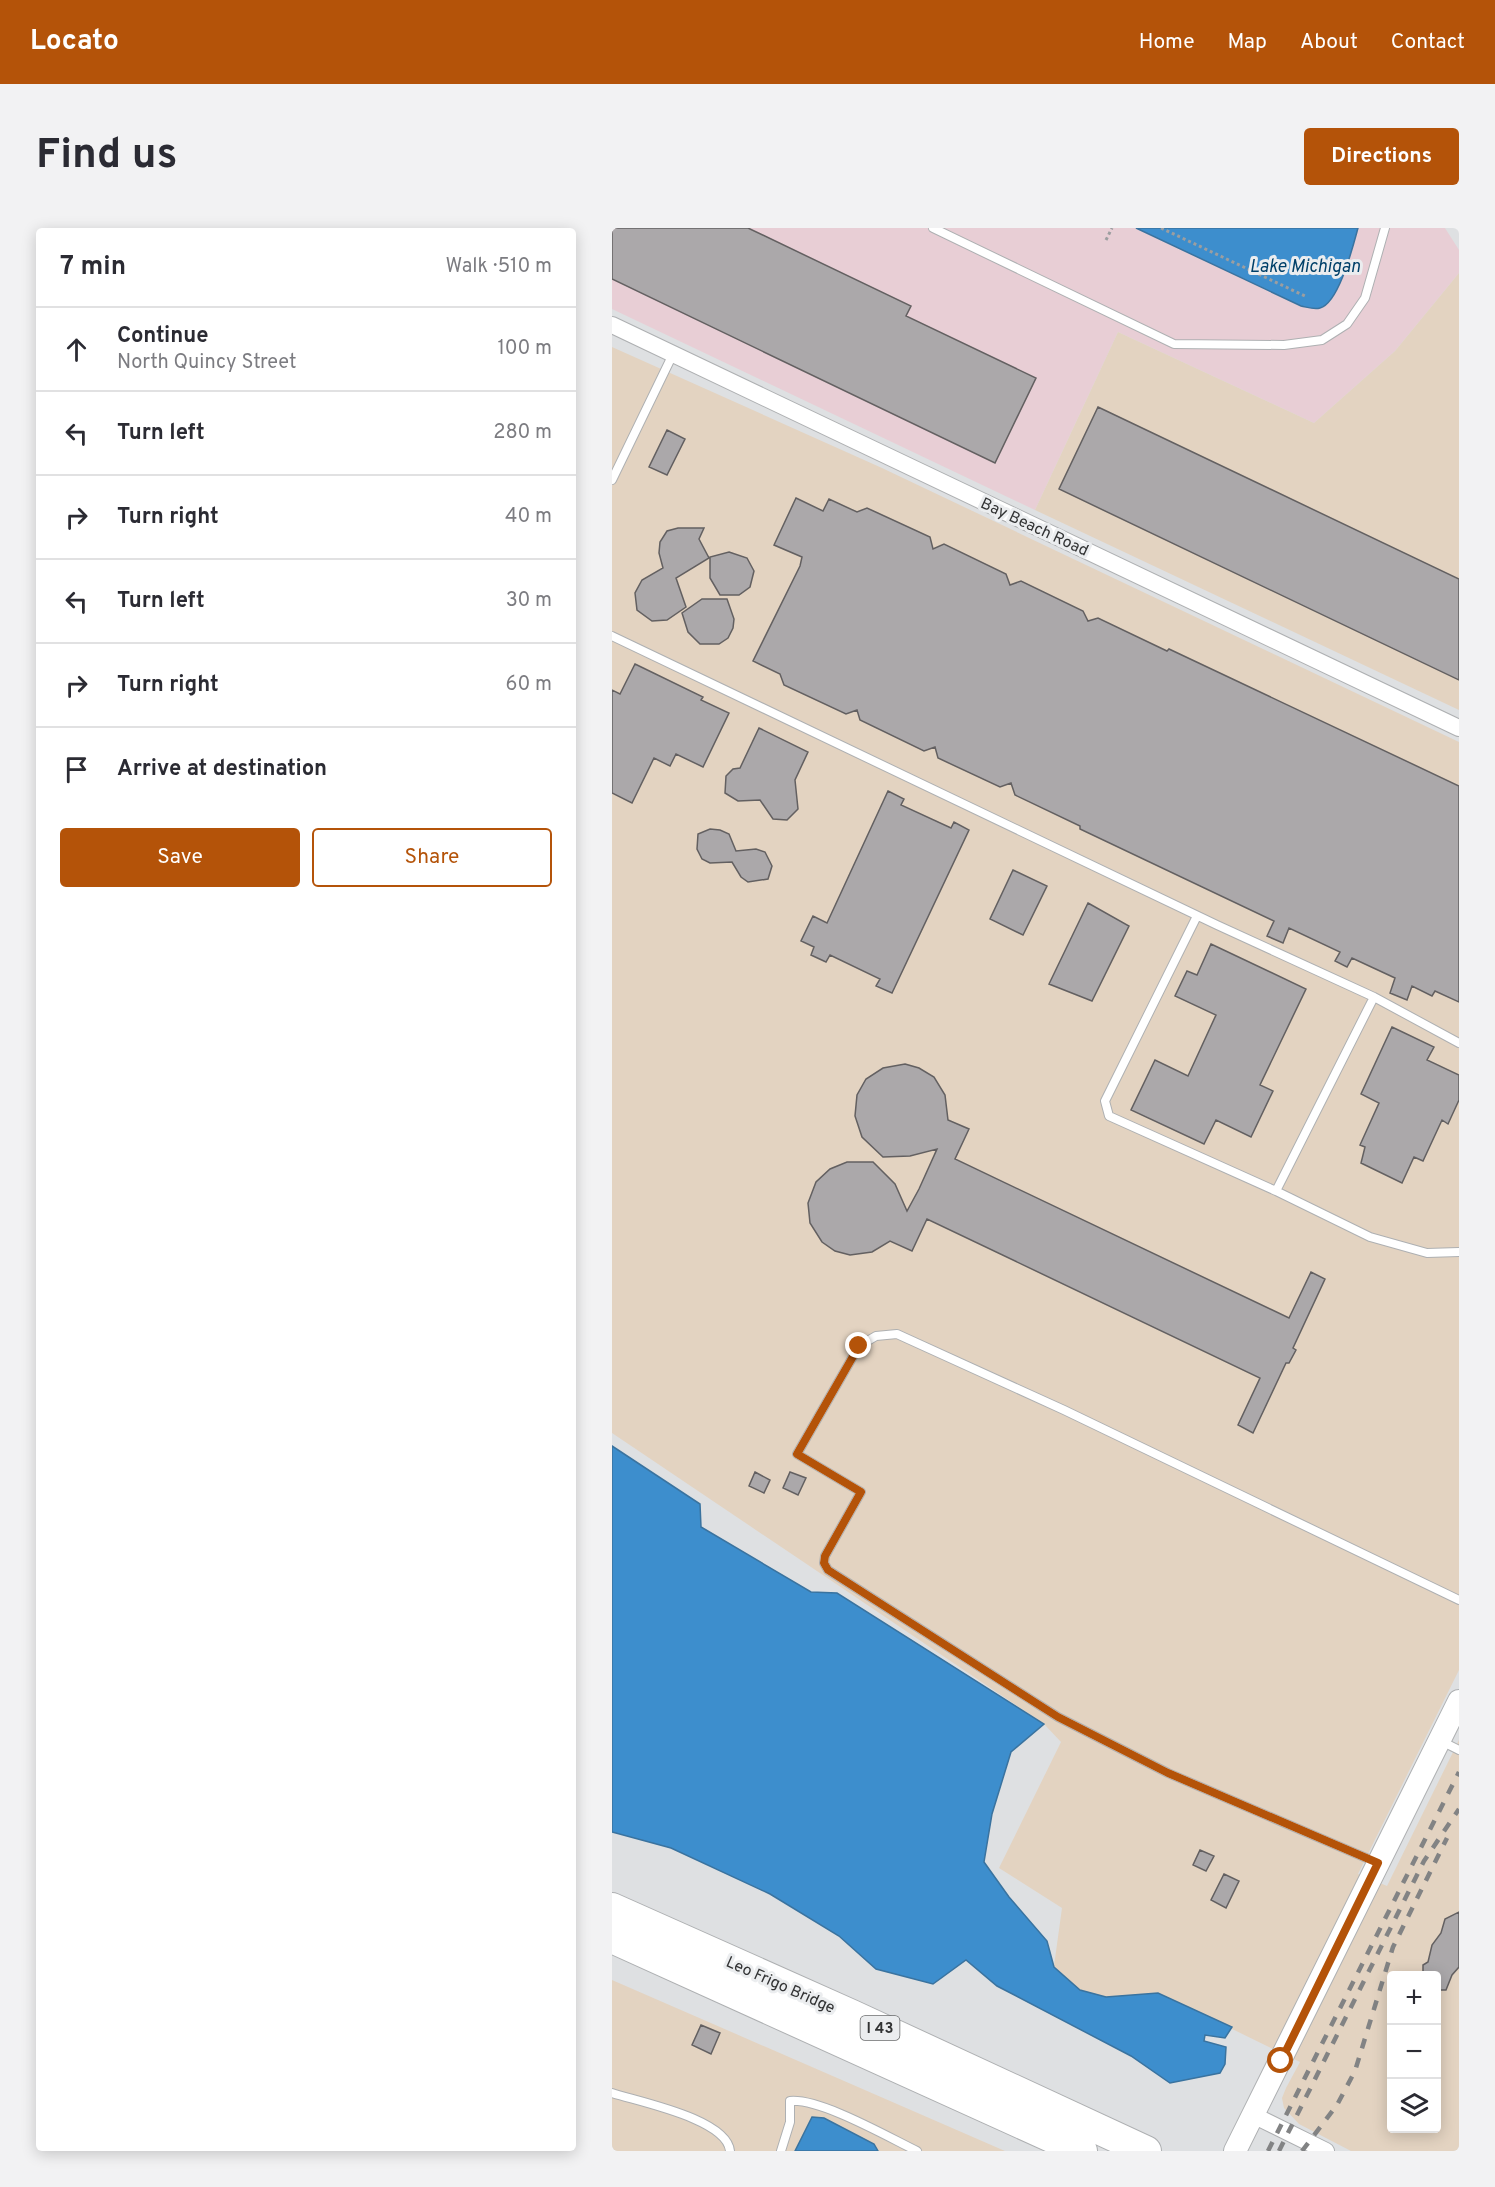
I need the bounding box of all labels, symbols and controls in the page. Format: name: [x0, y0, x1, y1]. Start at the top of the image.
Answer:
text: Locato: [30, 24, 119, 60]
text: Home: [1139, 29, 1195, 56]
text: Map: [1228, 29, 1267, 56]
text: About: [1300, 29, 1358, 56]
text: Contact: [1391, 29, 1465, 56]
button: Directions: [1304, 128, 1459, 185]
text: Find us: [36, 130, 177, 183]
text: 7 min: [60, 251, 126, 284]
text: Walk · 510 m: [446, 254, 552, 280]
water label: Lake Michigan: [1250, 256, 1361, 279]
text: Continue: [117, 323, 208, 350]
icon: ahead: [60, 333, 93, 366]
text: 100 m: [497, 336, 552, 362]
text: North Quincy Street: [117, 350, 296, 376]
icon: left: [60, 417, 93, 450]
text: Turn left: [117, 420, 205, 447]
text: 280 m: [493, 420, 552, 446]
street label: Bay Beach Road: [977, 494, 1091, 562]
icon: right: [60, 501, 93, 534]
text: Turn right: [117, 504, 219, 531]
text: 40 m: [505, 504, 552, 530]
icon: left: [60, 585, 93, 618]
text: Turn left: [117, 588, 205, 615]
text: 30 m: [506, 588, 552, 614]
icon: right: [60, 669, 93, 702]
text: Turn right: [117, 672, 219, 699]
text: 60 m: [506, 672, 552, 698]
icon: arrive: [60, 753, 93, 786]
text: Arrive at destination: [117, 756, 327, 783]
button: Save: [60, 828, 300, 887]
button: Share: [312, 828, 552, 887]
route end: [845, 1332, 871, 1358]
street label: Leo Frigo Bridge: [722, 1953, 838, 2019]
map controls: [1387, 1971, 1441, 2133]
button: +: [1387, 1971, 1441, 2025]
road number: I 43: [860, 2016, 900, 2040]
button: −: [1387, 2025, 1441, 2079]
route start: [1267, 2047, 1293, 2073]
button: layers: [1387, 2079, 1441, 2133]

